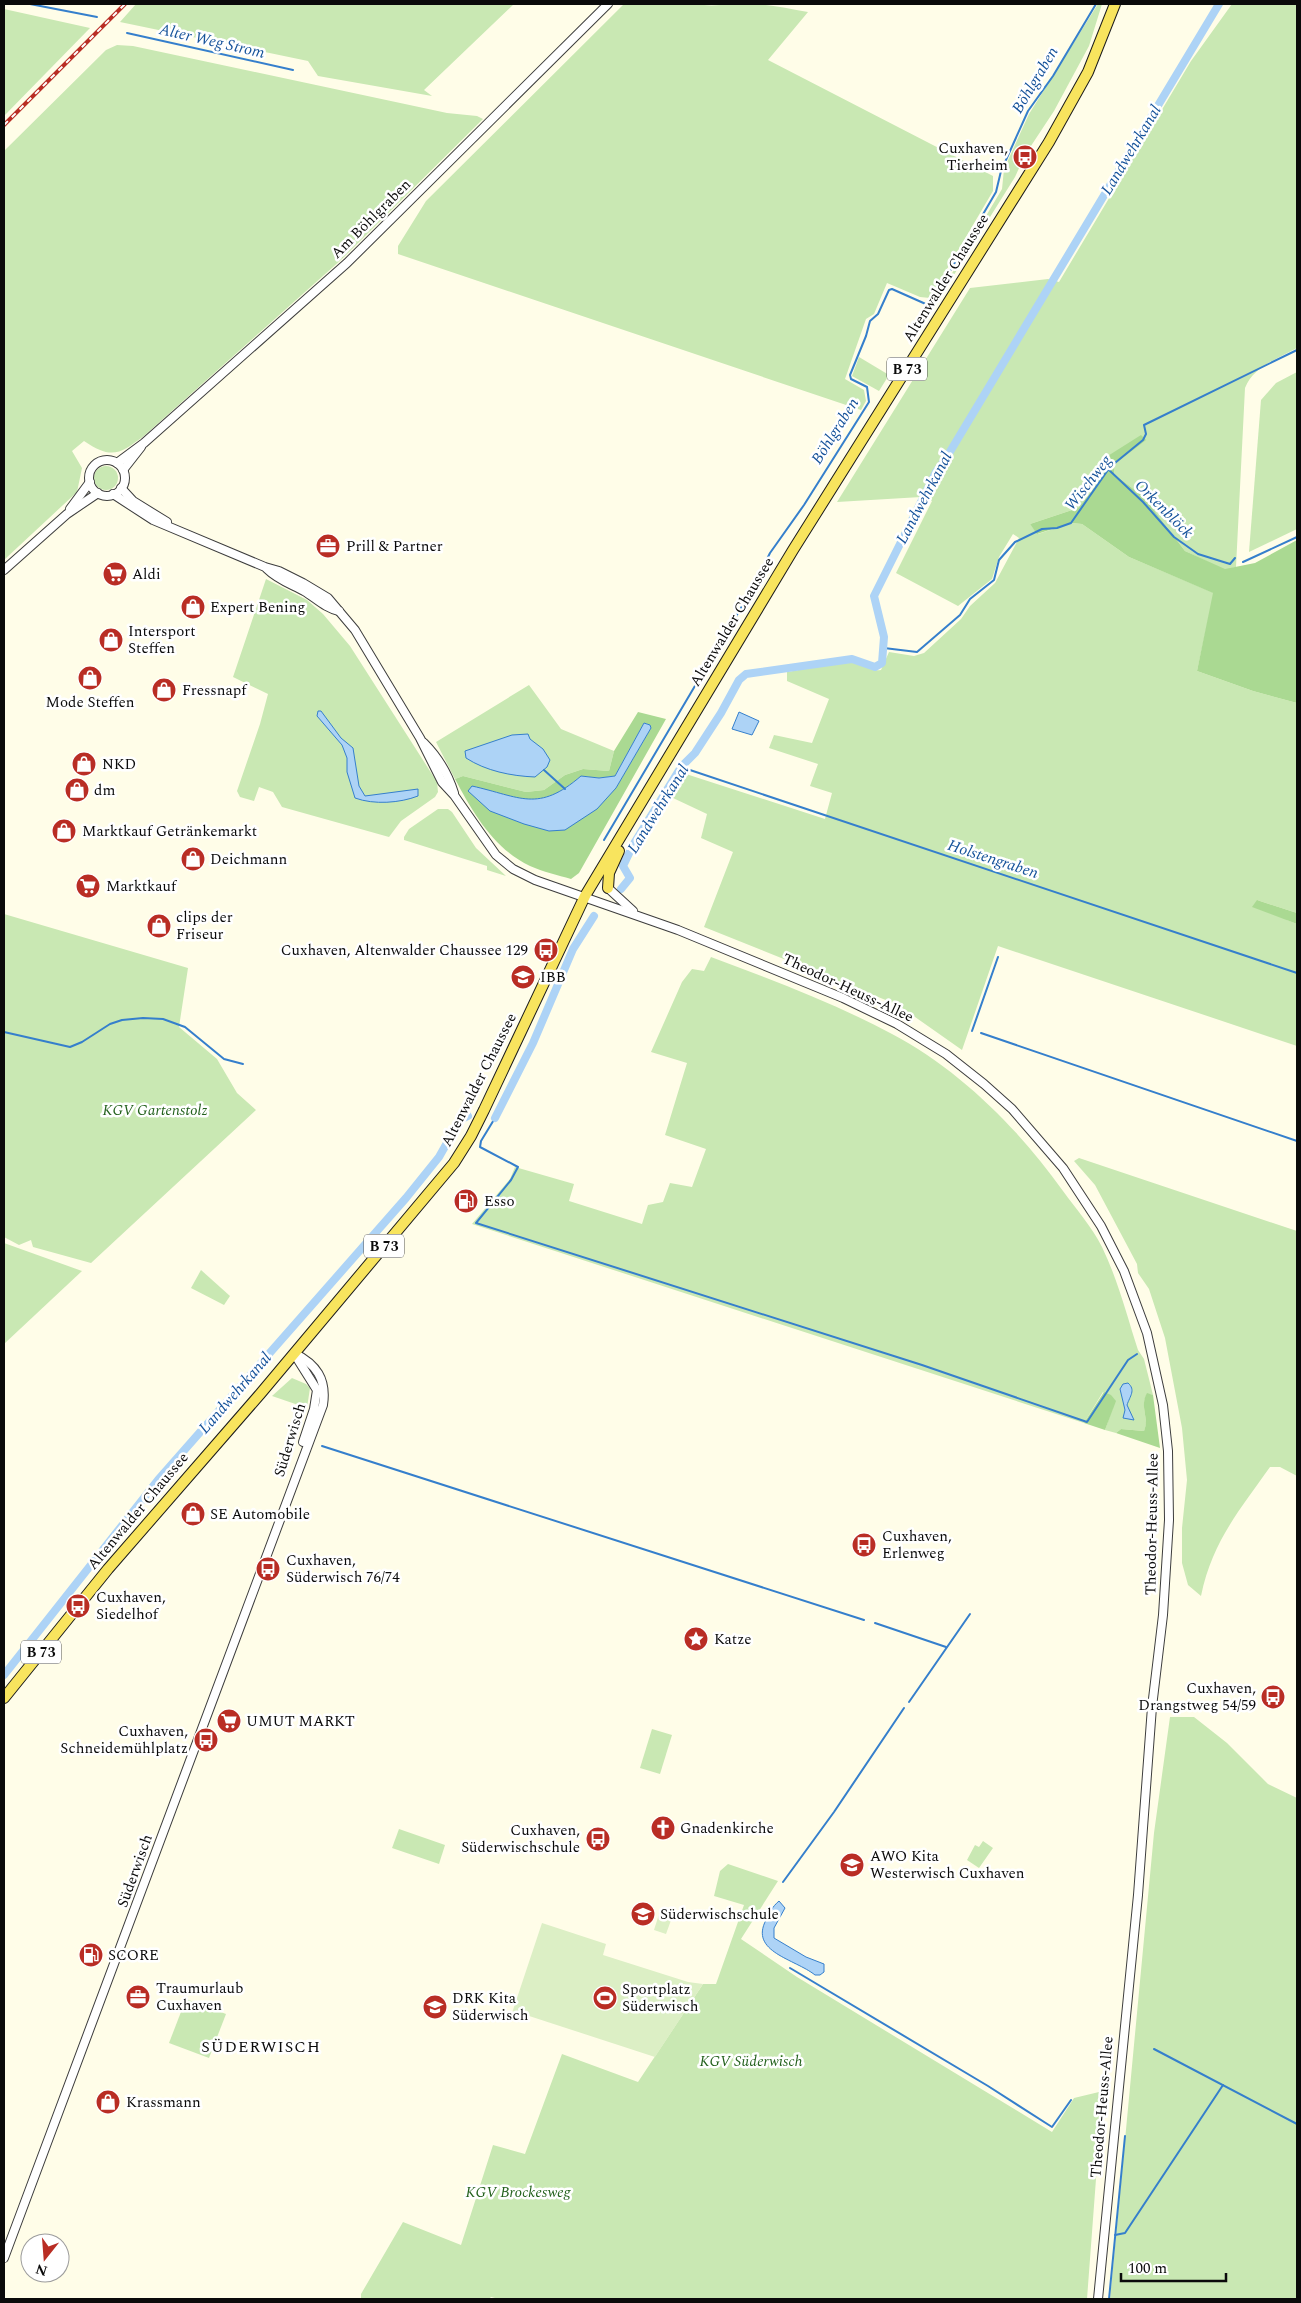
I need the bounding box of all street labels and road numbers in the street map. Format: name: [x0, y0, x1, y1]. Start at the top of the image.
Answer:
street label: Am Böhlgraben: [326, 174, 416, 264]
street label: Altenwalder Chaussee: [897, 209, 995, 347]
road number: B 73: [887, 358, 927, 380]
street label: Altenwalder Chaussee: [684, 553, 780, 691]
street label: Theodor-Heuss-Allee: [779, 947, 917, 1029]
street label: Altenwalder Chaussee: [435, 1009, 523, 1151]
road number: B 73: [364, 1234, 404, 1258]
street label: Süderwisch: [268, 1400, 312, 1480]
street label: Altenwalder Chaussee: [82, 1447, 194, 1575]
street label: Theodor-Heuss-Allee: [1139, 1453, 1165, 1595]
road number: B 73: [21, 1640, 61, 1664]
street label: Süderwisch: [111, 1831, 159, 1911]
street label: Theodor-Heuss-Allee: [1084, 2035, 1120, 2179]

